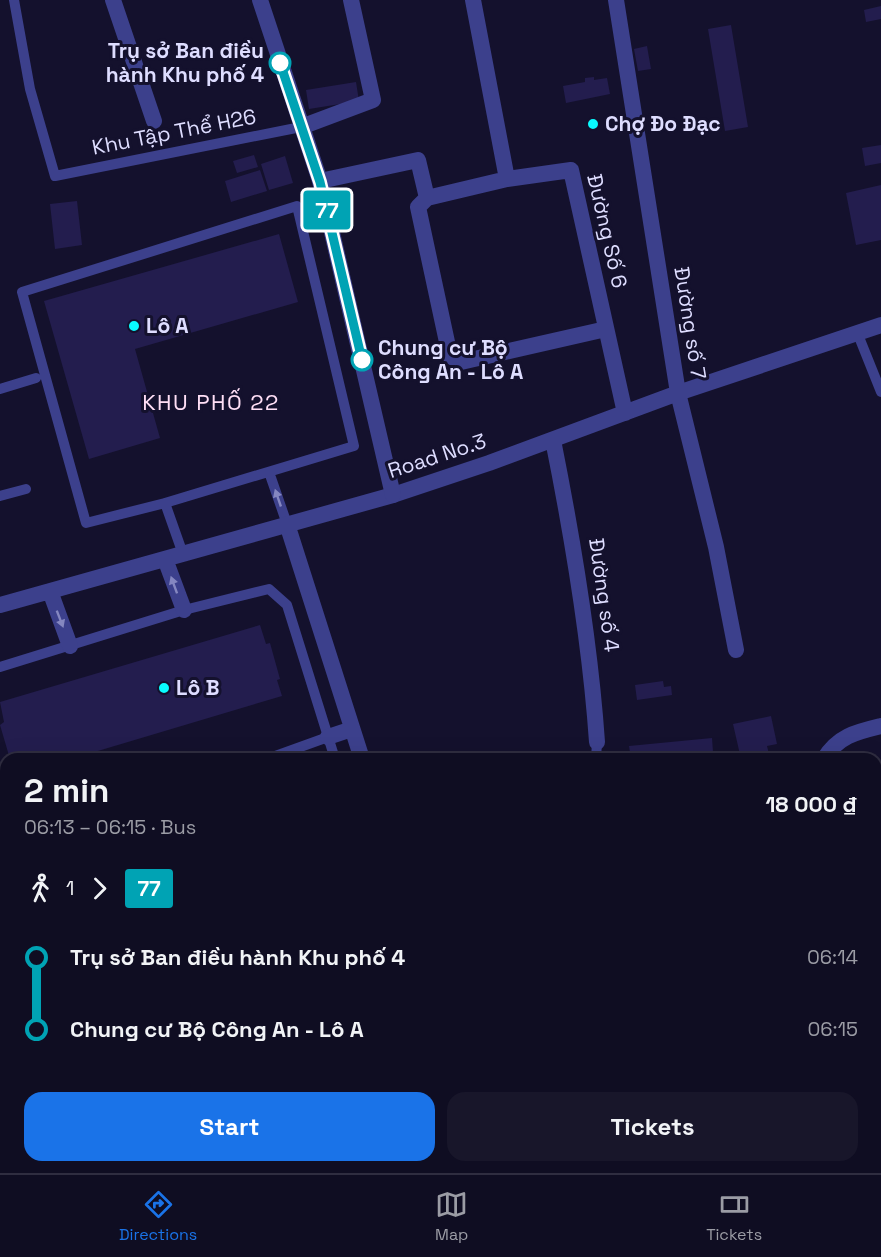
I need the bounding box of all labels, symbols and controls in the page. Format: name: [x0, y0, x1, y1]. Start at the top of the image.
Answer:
place label: Trụ sở Ban điều hành Khu phố 4: [106, 37, 264, 88]
marker: Trụ sở Ban điều hành Khu phố 4: [269, 52, 291, 74]
street label: Khu Tập Thể H26: [90, 102, 258, 161]
place label: Chợ Đo Đạc: [605, 110, 721, 137]
marker: Chợ Đo Đạc: [586, 117, 600, 131]
street label: Đường Số 6: [581, 171, 634, 291]
line badge: 77: [300, 190, 354, 230]
text: 77: [315, 197, 339, 224]
street label: Đường số 7: [668, 265, 713, 381]
place label: Lô A: [146, 312, 189, 339]
marker: Lô A: [127, 319, 141, 333]
place label: Chung cư Bộ Công An - Lô A: [378, 334, 523, 385]
marker: Chung cư Bộ Công An - Lô A: [351, 349, 373, 371]
district label: KHU PHỐ 22: [142, 388, 280, 416]
street label: Road No.3: [384, 427, 489, 484]
one-way arrow: [273, 489, 283, 507]
street label: Đường số 4: [583, 536, 626, 654]
one-way arrow: [169, 575, 179, 593]
one-way arrow: [55, 610, 65, 628]
place label: Lô B: [176, 674, 220, 701]
marker: Lô B: [157, 681, 171, 695]
text: 2 min: [24, 770, 109, 812]
text: 18 000 ₫: [765, 790, 858, 818]
text: 06:13 – 06:15 · Bus: [24, 814, 196, 840]
icon: walk: [24, 872, 57, 905]
icon: forward: [83, 872, 116, 905]
text: 1: [66, 875, 74, 901]
text: 77: [137, 875, 161, 902]
text: Trụ sở Ban điều hành Khu phố 4: [70, 943, 405, 971]
text: 06:14: [807, 944, 858, 970]
text: Chung cư Bộ Công An - Lô A: [70, 1015, 364, 1043]
text: 06:15: [808, 1016, 858, 1042]
button: Start: [24, 1092, 435, 1161]
button: Tickets: [447, 1092, 858, 1161]
tab: Directions: [119, 1188, 197, 1245]
tab: Map: [435, 1188, 468, 1245]
tab: Tickets: [706, 1188, 762, 1245]

